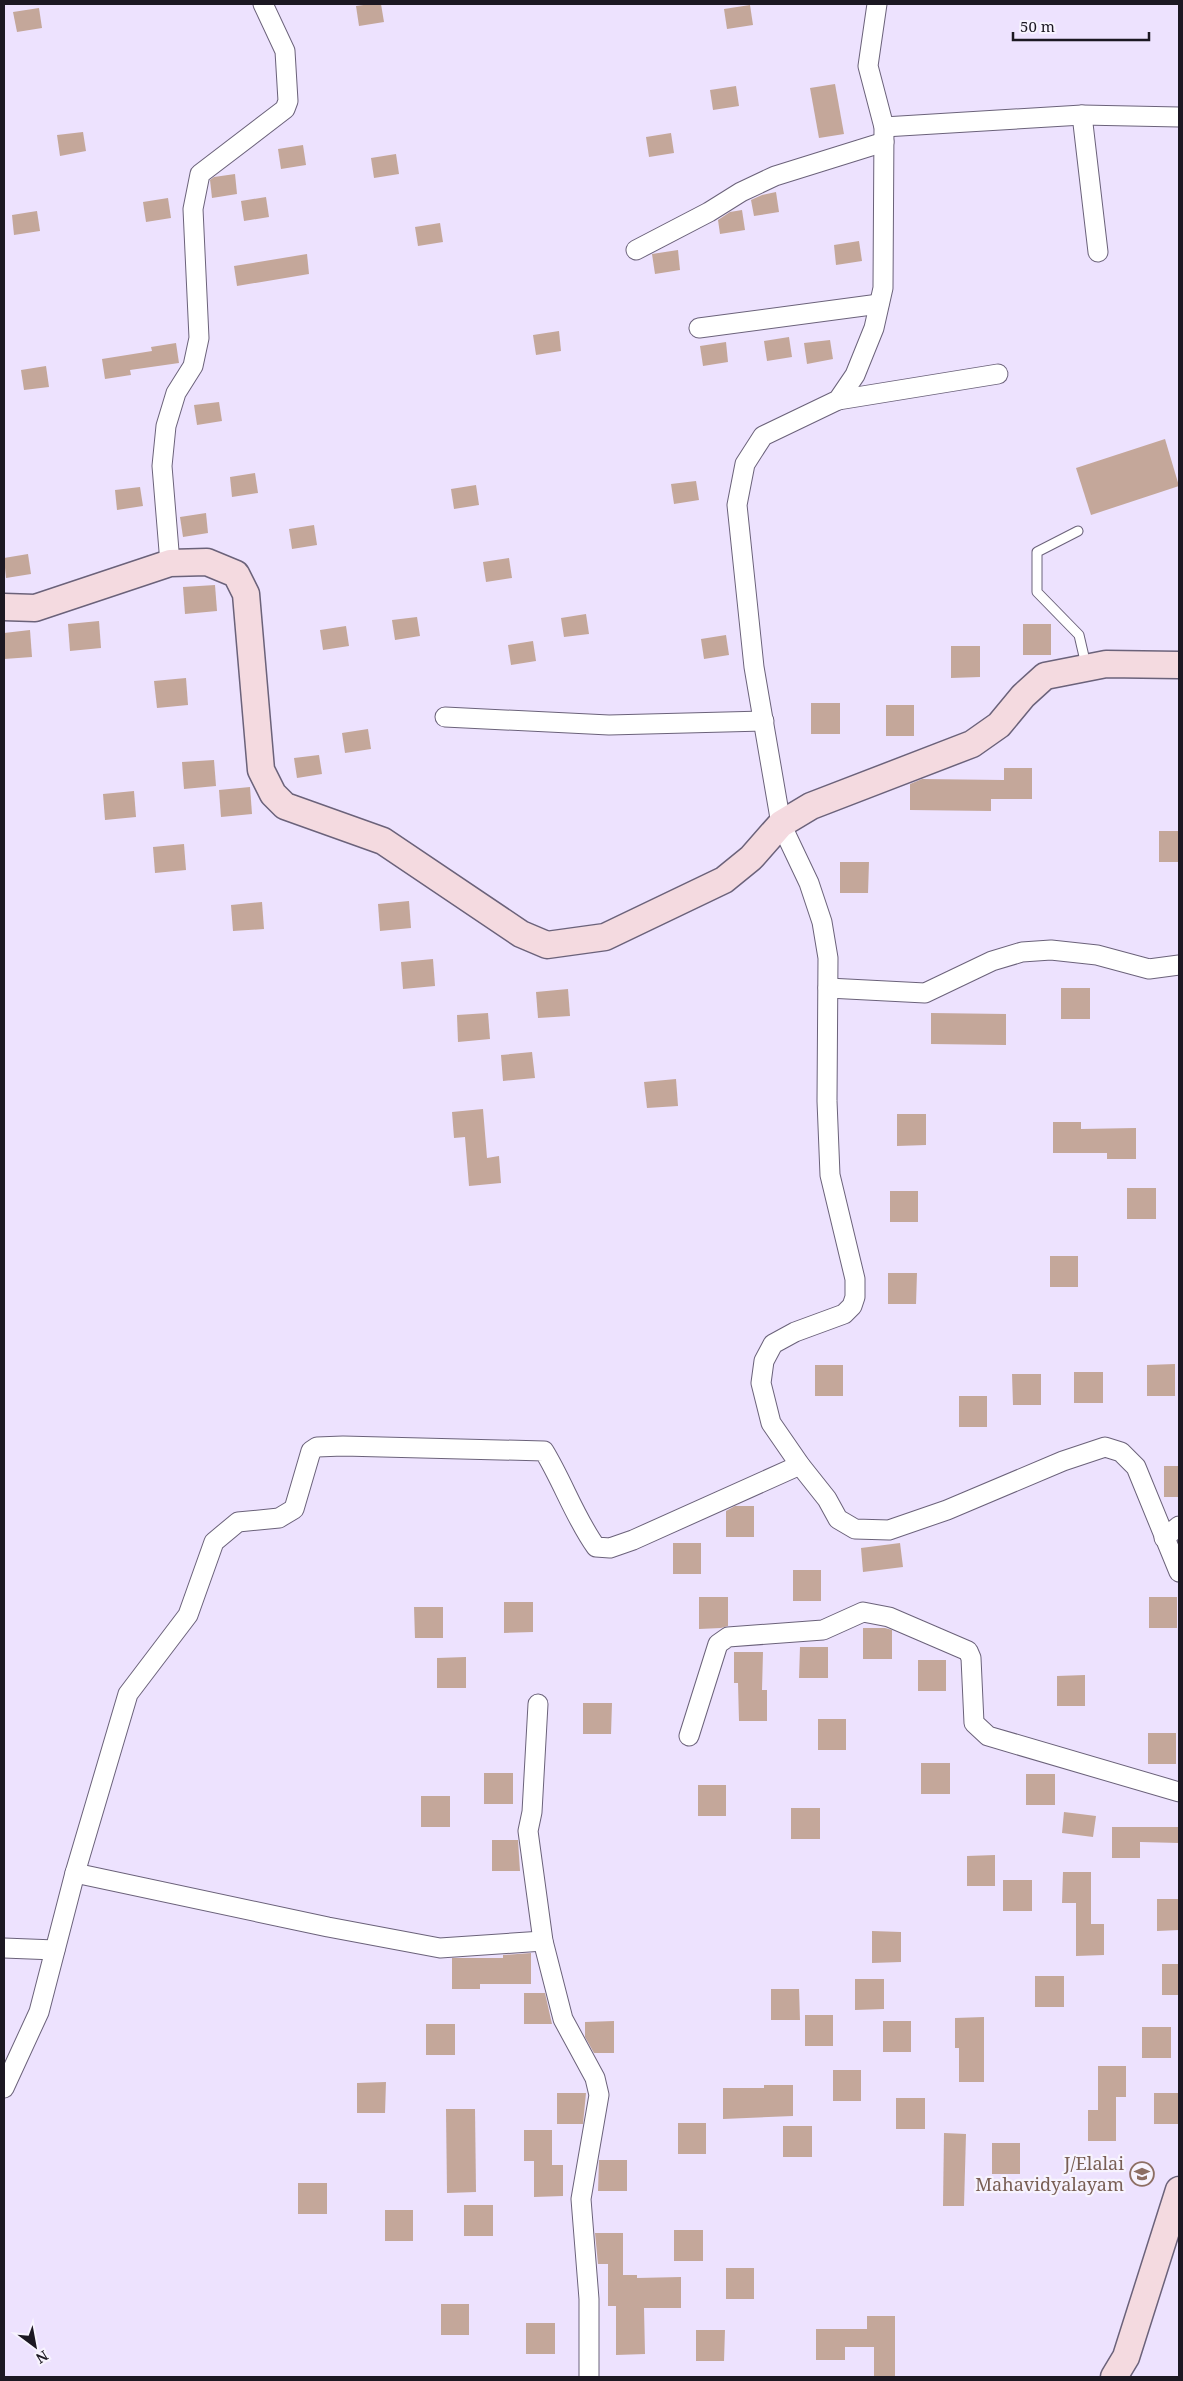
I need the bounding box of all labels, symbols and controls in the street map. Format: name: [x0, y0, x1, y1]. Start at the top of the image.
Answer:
scale bar: [1013, 10, 1149, 42]
text: 50 m: [1020, 16, 1055, 36]
place label: J/Elalai Mahavidyalayam: [975, 2151, 1124, 2196]
school or university icon: J/Elalai Mahavidyalayam: [1129, 2161, 1155, 2187]
north arrow: [10, 2321, 60, 2371]
text: N: [32, 2346, 52, 2368]

